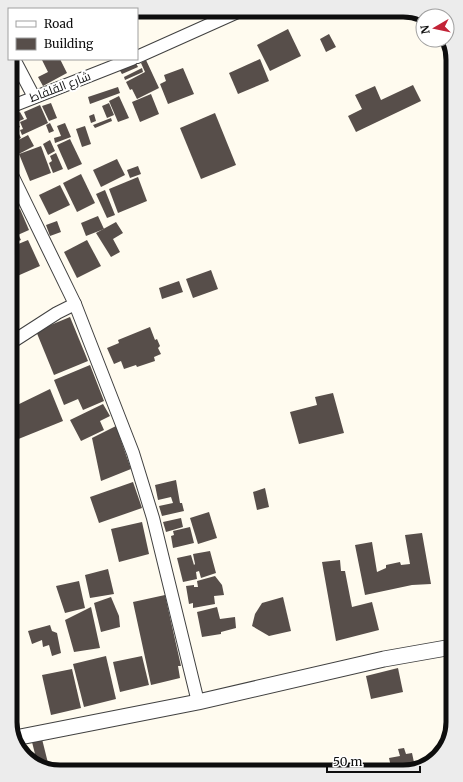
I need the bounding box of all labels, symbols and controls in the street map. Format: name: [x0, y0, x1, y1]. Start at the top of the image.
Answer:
legend: [8, 8, 138, 60]
north arrow: [415, 8, 455, 48]
text: Road: [44, 16, 73, 31]
text: N: [417, 24, 433, 35]
text: Building: [44, 36, 94, 51]
street label: شارع القلفاط: [27, 68, 93, 106]
scale bar: [327, 748, 420, 774]
text: 50 m: [333, 754, 362, 769]

